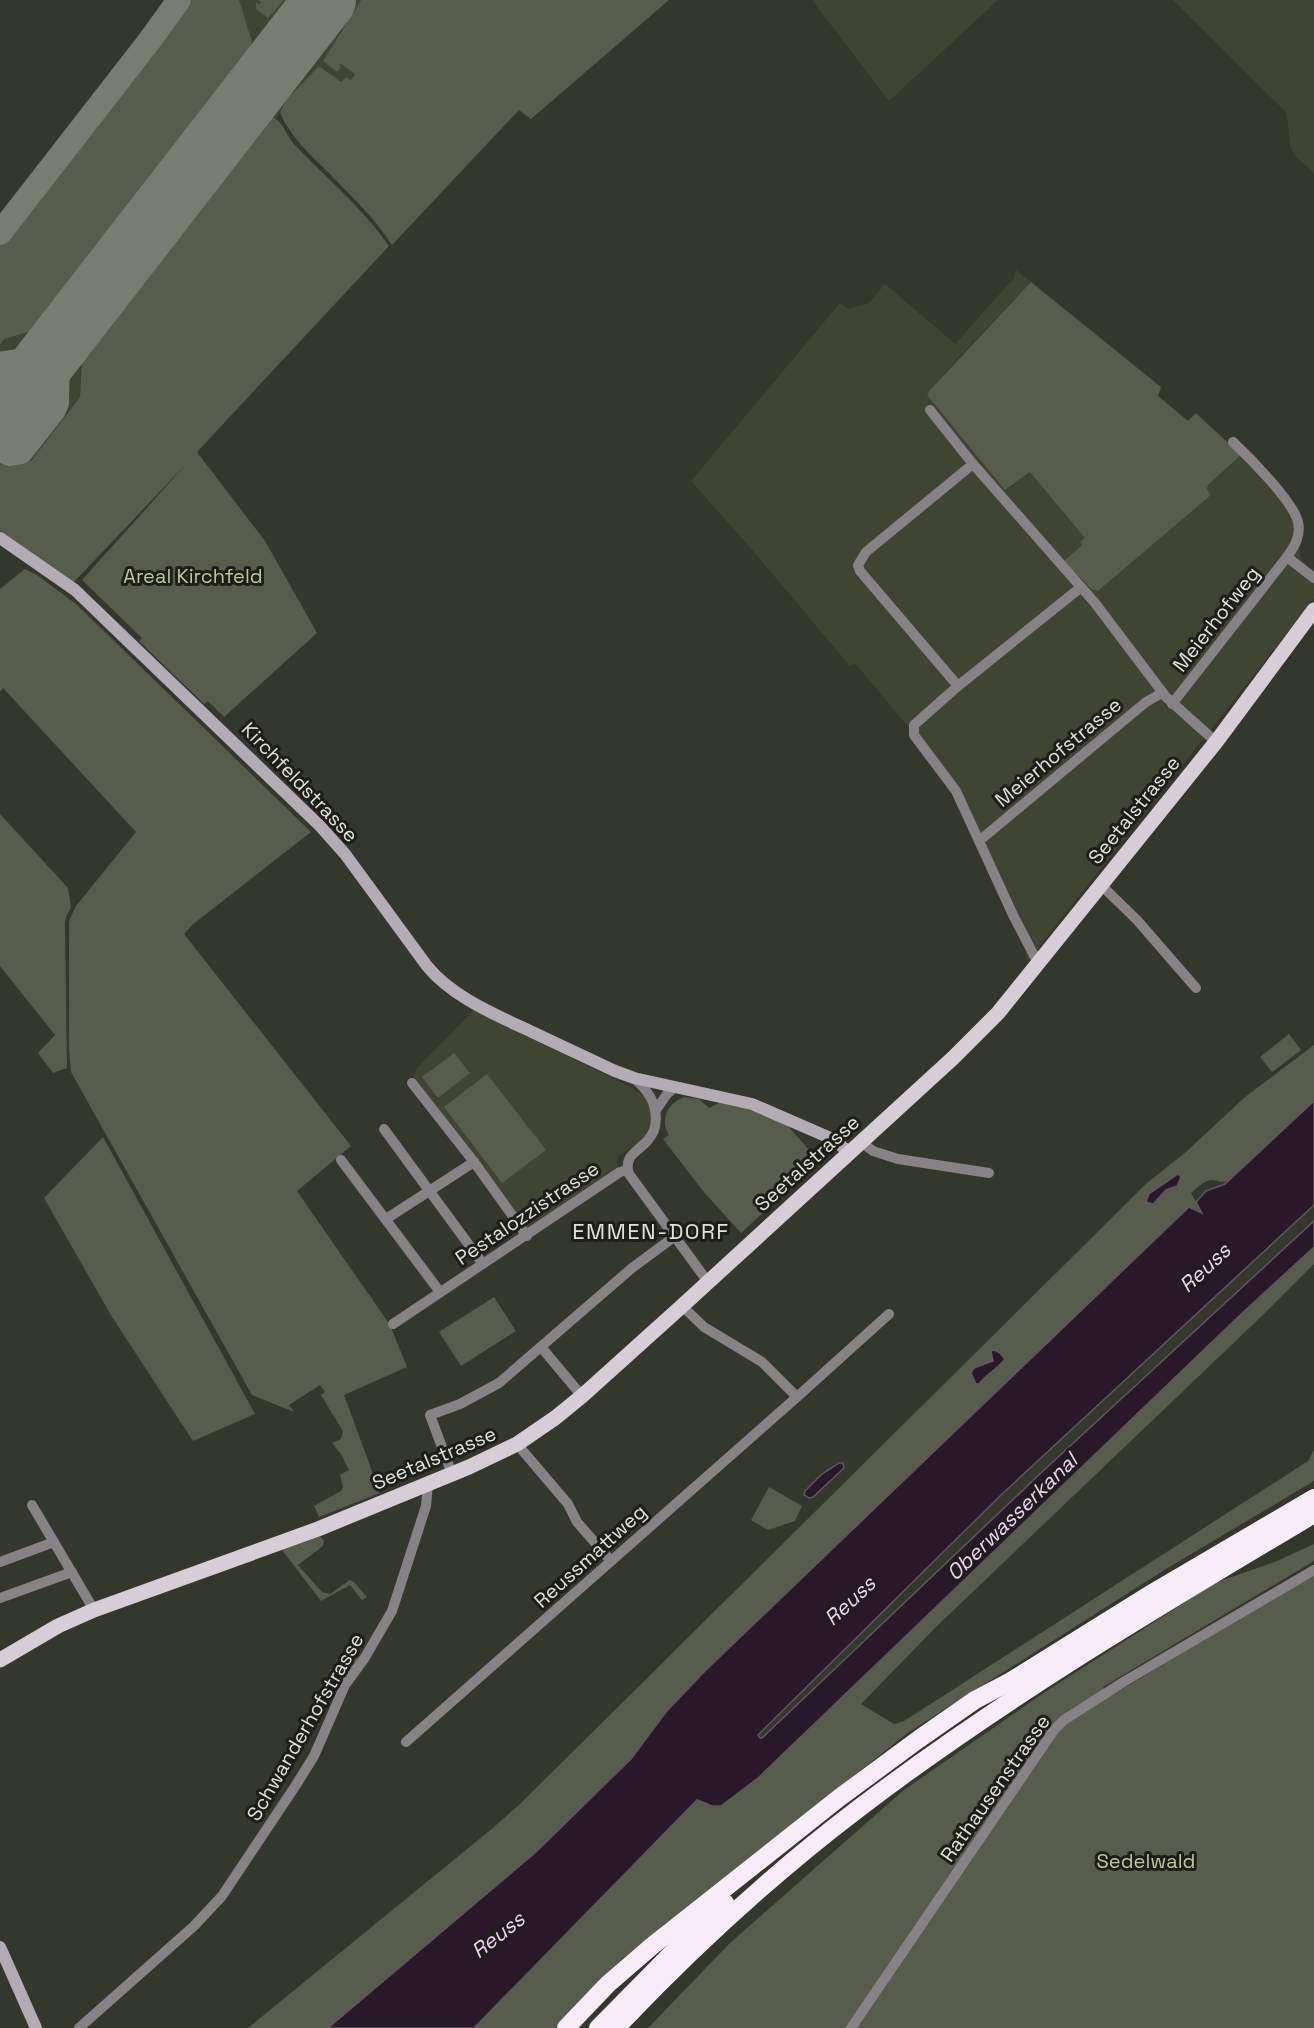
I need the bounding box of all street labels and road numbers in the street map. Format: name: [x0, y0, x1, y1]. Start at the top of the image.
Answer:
street label: Meierhofweg: [1167, 561, 1265, 677]
street label: Meierhofstrasse: [989, 691, 1127, 813]
street label: Kirchfeldstrasse: [236, 716, 364, 848]
street label: Seetalstrasse: [1082, 750, 1186, 870]
street label: Seetalstrasse: [749, 1109, 865, 1217]
street label: Pestalozzistrasse: [450, 1155, 604, 1271]
street label: Seetalstrasse: [368, 1420, 500, 1496]
street label: Reussmattweg: [528, 1499, 652, 1613]
street label: Schwanderhofstrasse: [241, 1629, 369, 1825]
street label: Rathausenstrasse: [934, 1709, 1056, 1867]

